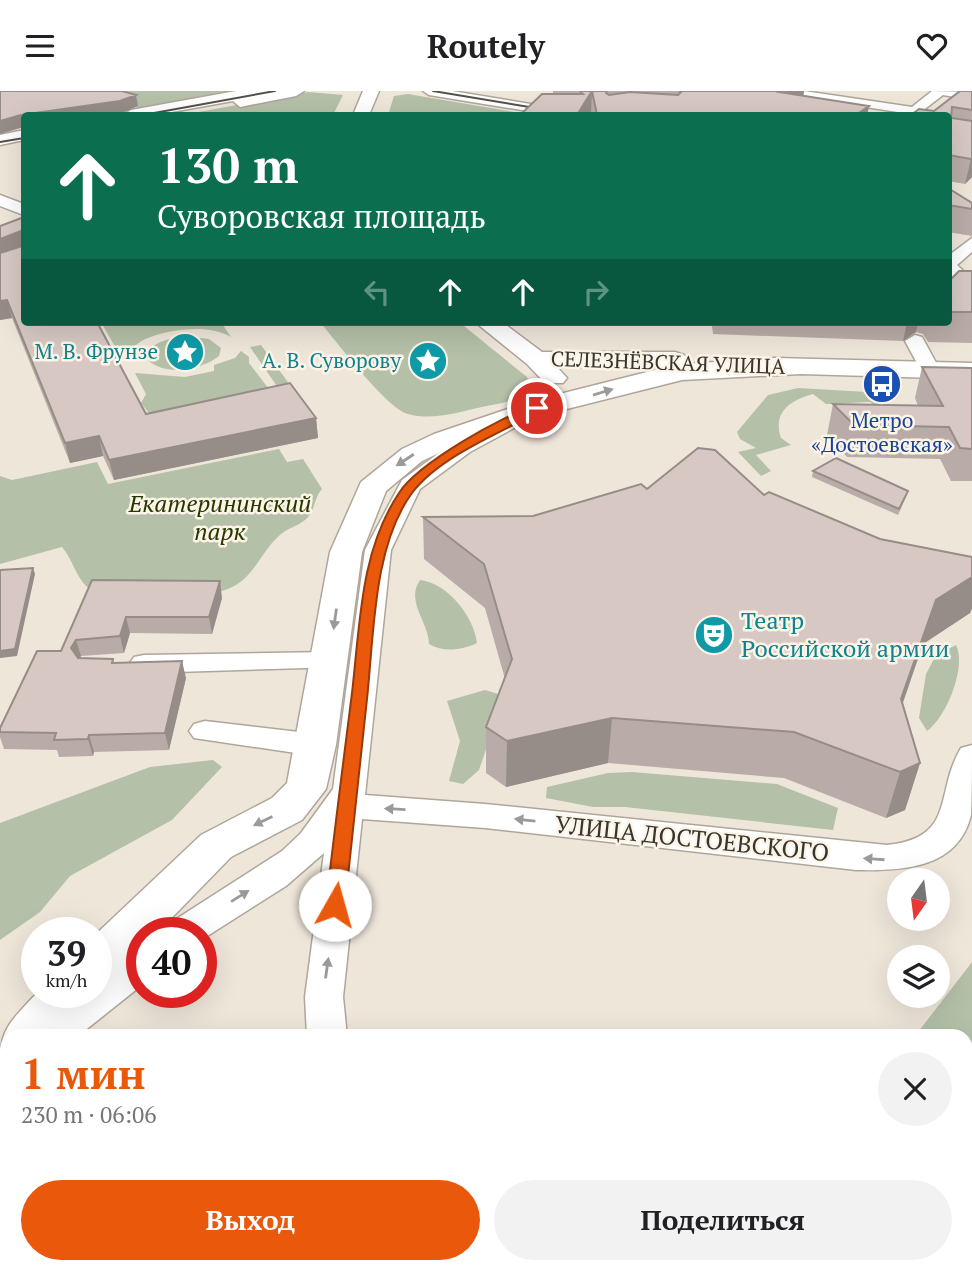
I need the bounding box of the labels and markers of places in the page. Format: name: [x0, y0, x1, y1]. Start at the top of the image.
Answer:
place icon: М. В. Фрунзе: [164, 331, 206, 373]
place label: М. В. Фрунзе: [35, 337, 158, 365]
place icon: А. В. Суворову: [407, 340, 449, 382]
place label: А. В. Суворову: [262, 346, 401, 374]
bus stop icon: Метро «Достоевская»: [861, 363, 903, 405]
pin: [507, 378, 567, 438]
place label: Метро «Достоевская»: [811, 406, 953, 458]
place label: Театр Российской армии: [741, 604, 950, 664]
theatre icon: Театр Российской армии: [693, 614, 735, 656]

